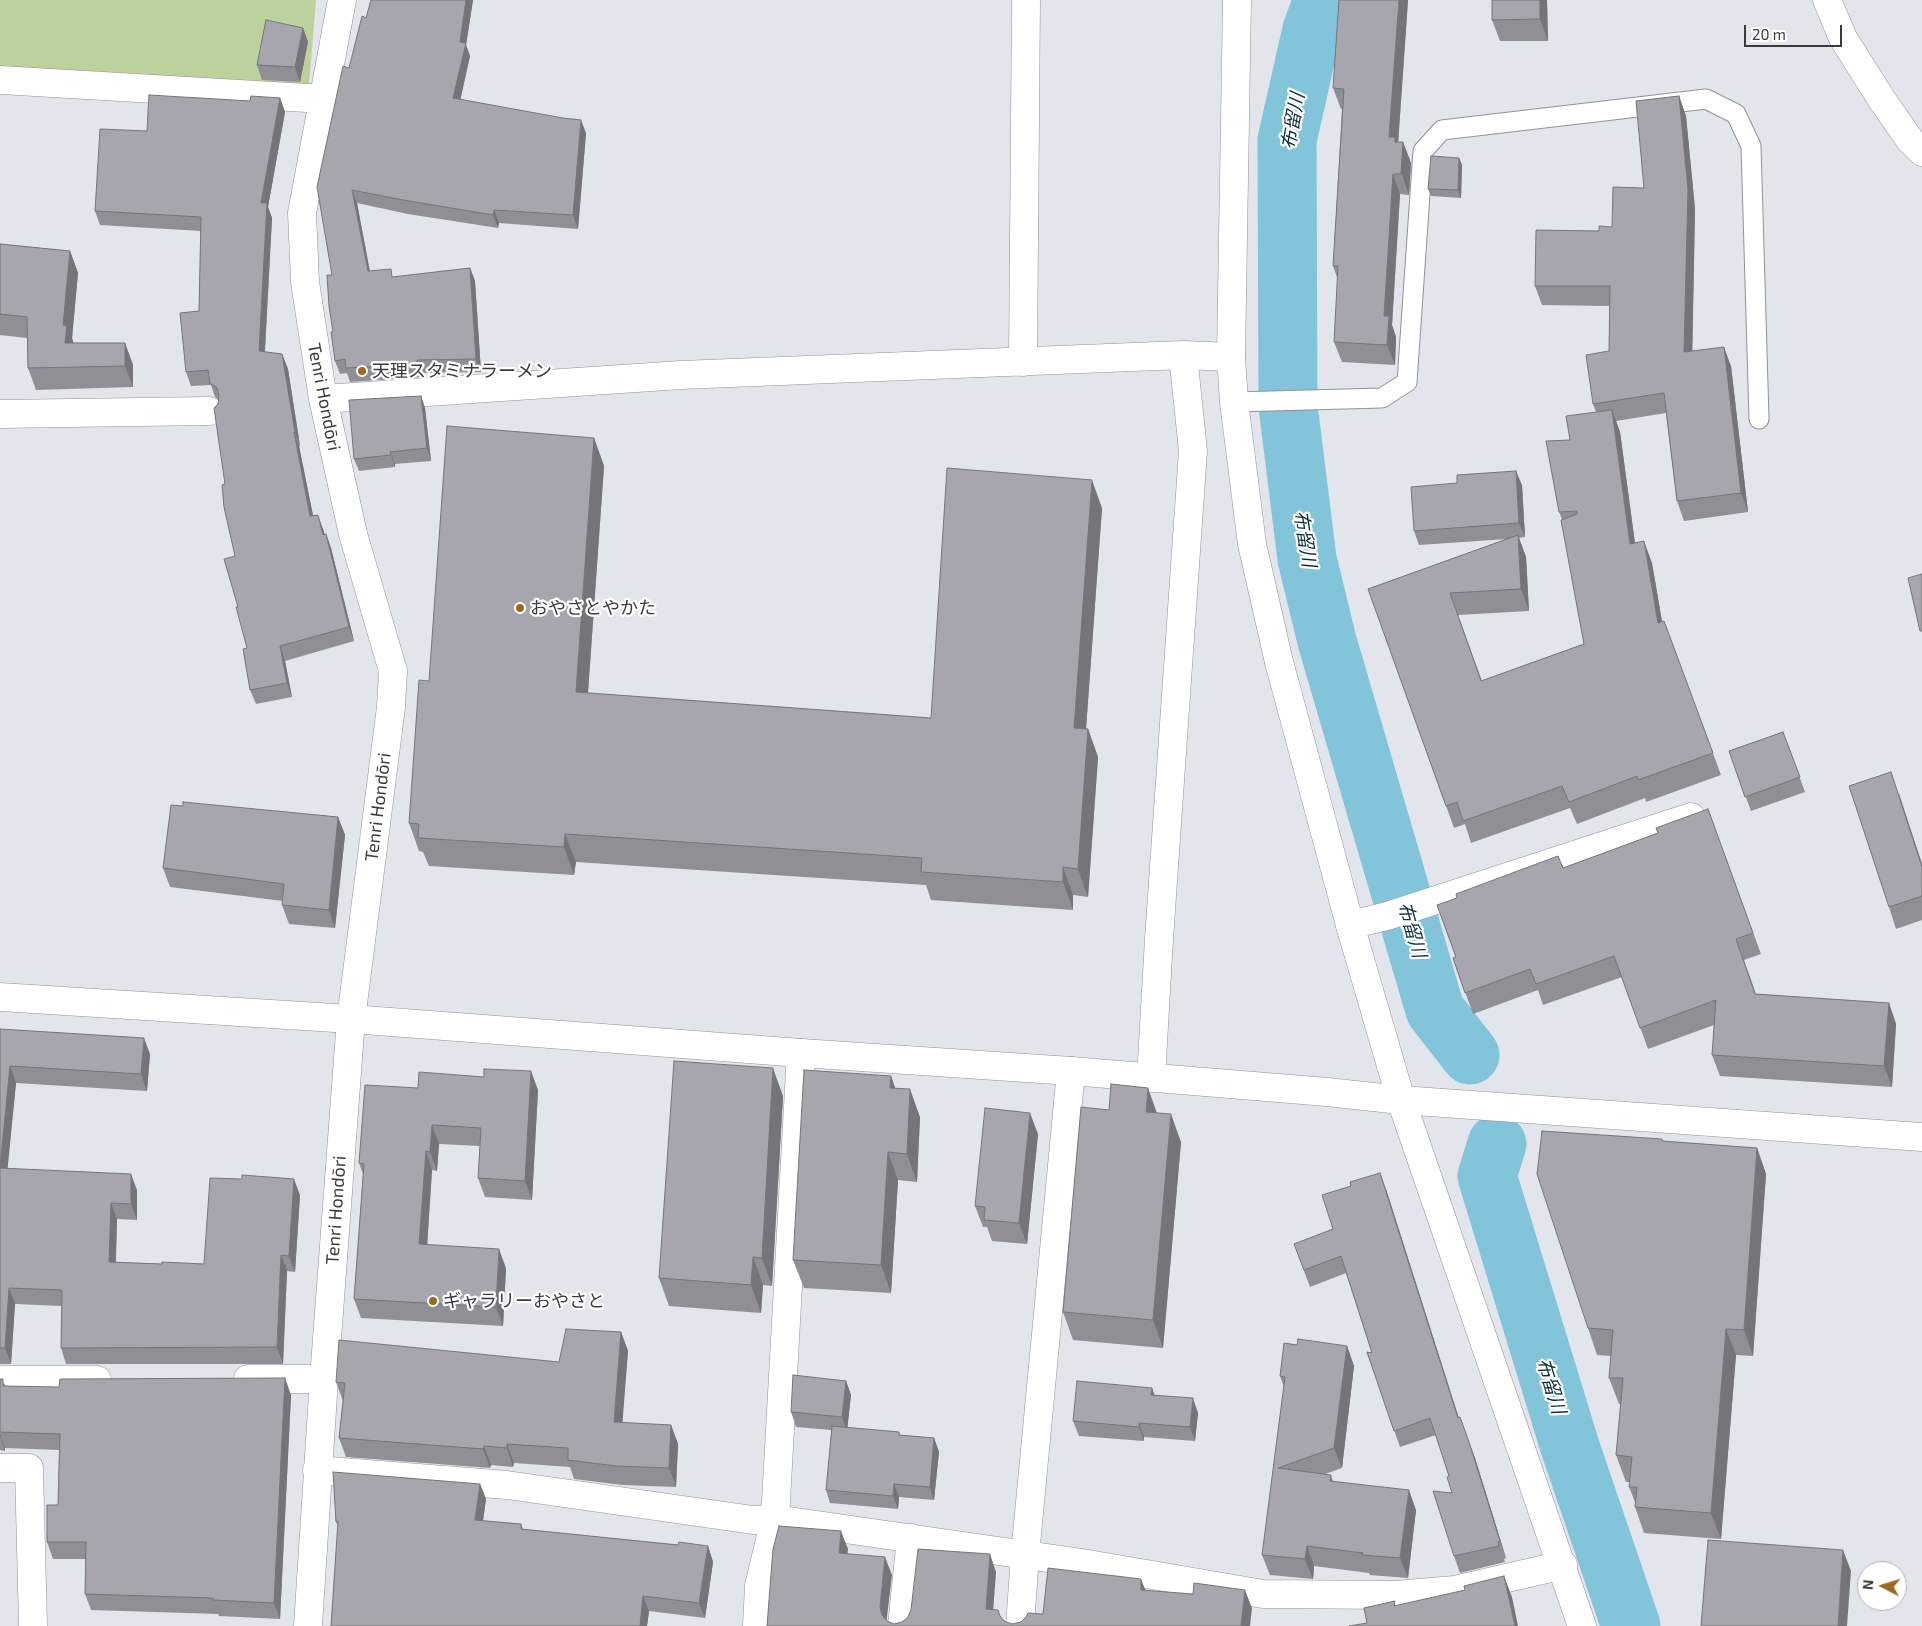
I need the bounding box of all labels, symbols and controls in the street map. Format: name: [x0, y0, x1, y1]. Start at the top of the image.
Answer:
scale bar: [1747, 15, 1844, 47]
text: 20 m: [1752, 25, 1786, 43]
water label: 布留川: [1277, 91, 1309, 151]
street label: Tenri Hondōri: [303, 341, 345, 453]
place label: 天理スタミナラーメン: [372, 360, 552, 382]
marker: 天理スタミナラーメン: [356, 365, 368, 377]
water label: 布留川: [1289, 509, 1321, 569]
place label: おやさとやかた: [530, 597, 656, 619]
marker: おやさとやかた: [514, 602, 526, 614]
street label: Tenri Hondōri: [361, 751, 395, 863]
water label: 布留川: [1393, 899, 1431, 961]
street label: Tenri Hondōri: [321, 1155, 351, 1265]
place label: ギャラリーおやさと: [443, 1290, 605, 1312]
marker: ギャラリーおやさと: [427, 1295, 439, 1307]
water label: 布留川: [1532, 1355, 1570, 1417]
north arrow: [1857, 1561, 1907, 1611]
text: N: [1859, 1579, 1876, 1591]

